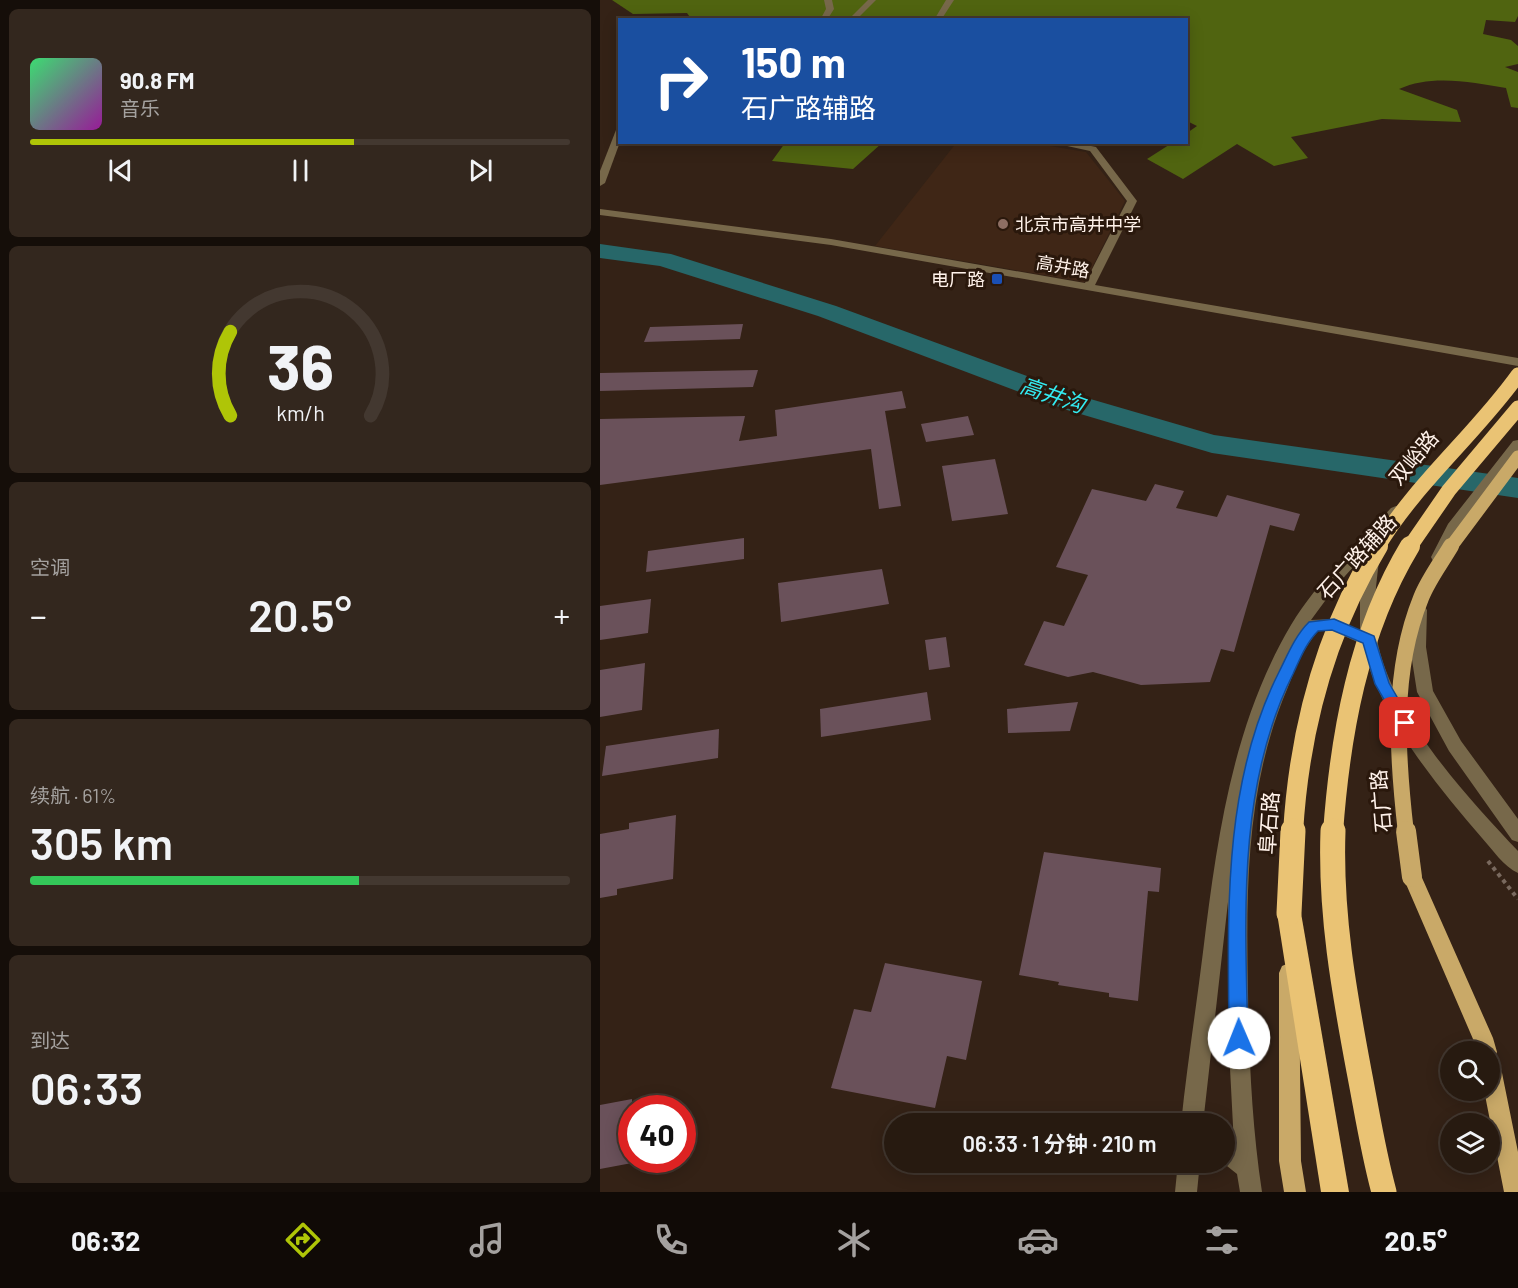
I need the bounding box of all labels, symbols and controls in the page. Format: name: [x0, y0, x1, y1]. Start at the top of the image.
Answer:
text: 150 m: [741, 36, 846, 86]
icon: right: [642, 42, 720, 120]
text: 90.8 FM: [120, 67, 195, 93]
text: 石广路辅路: [741, 91, 876, 123]
text: 音乐: [120, 96, 160, 120]
icon: previous: [104, 154, 137, 187]
icon: pause: [284, 154, 317, 187]
icon: next: [464, 154, 497, 187]
place label: 北京市高井中学: [1015, 213, 1141, 235]
marker: 北京市高井中学: [996, 217, 1010, 231]
street label: 高井路: [1035, 250, 1091, 282]
place label: 电厂路: [931, 268, 985, 290]
marker: 电厂路: [990, 272, 1004, 286]
text: 36: [266, 329, 334, 403]
water label: 高井沟: [1018, 371, 1090, 418]
text: km/h: [276, 401, 324, 426]
street label: 双峪路: [1383, 425, 1443, 489]
street label: 石广路辅路: [1312, 509, 1400, 603]
text: 空调: [30, 555, 70, 579]
text: 20.5°: [248, 587, 352, 641]
text: −: [30, 595, 47, 635]
text: +: [553, 595, 570, 635]
pin: [1379, 697, 1430, 748]
icon: arrive: [1388, 706, 1421, 739]
street label: 石广路: [1365, 769, 1395, 833]
text: 续航 · 61%: [30, 783, 116, 807]
street label: 阜石路: [1253, 791, 1283, 855]
text: 305 km: [30, 815, 173, 869]
position arrow: [1207, 1006, 1271, 1070]
text: 到达: [30, 1028, 70, 1052]
map controls: [1440, 1041, 1500, 1173]
button: search: [1440, 1041, 1500, 1101]
text: 06:33: [30, 1060, 143, 1114]
speed limit sign: 40: [618, 1095, 696, 1173]
button: layers: [1440, 1113, 1500, 1173]
text: 06:33 · 1 分钟 · 210 m: [963, 1130, 1156, 1156]
icon: directions: [282, 1219, 324, 1261]
icon: music: [466, 1219, 508, 1261]
icon: phone: [650, 1219, 692, 1261]
icon: climate: [833, 1219, 875, 1261]
icon: car: [1017, 1219, 1059, 1261]
icon: filters: [1201, 1219, 1243, 1261]
text: 06:32: [71, 1224, 140, 1256]
text: 20.5°: [1385, 1224, 1447, 1256]

